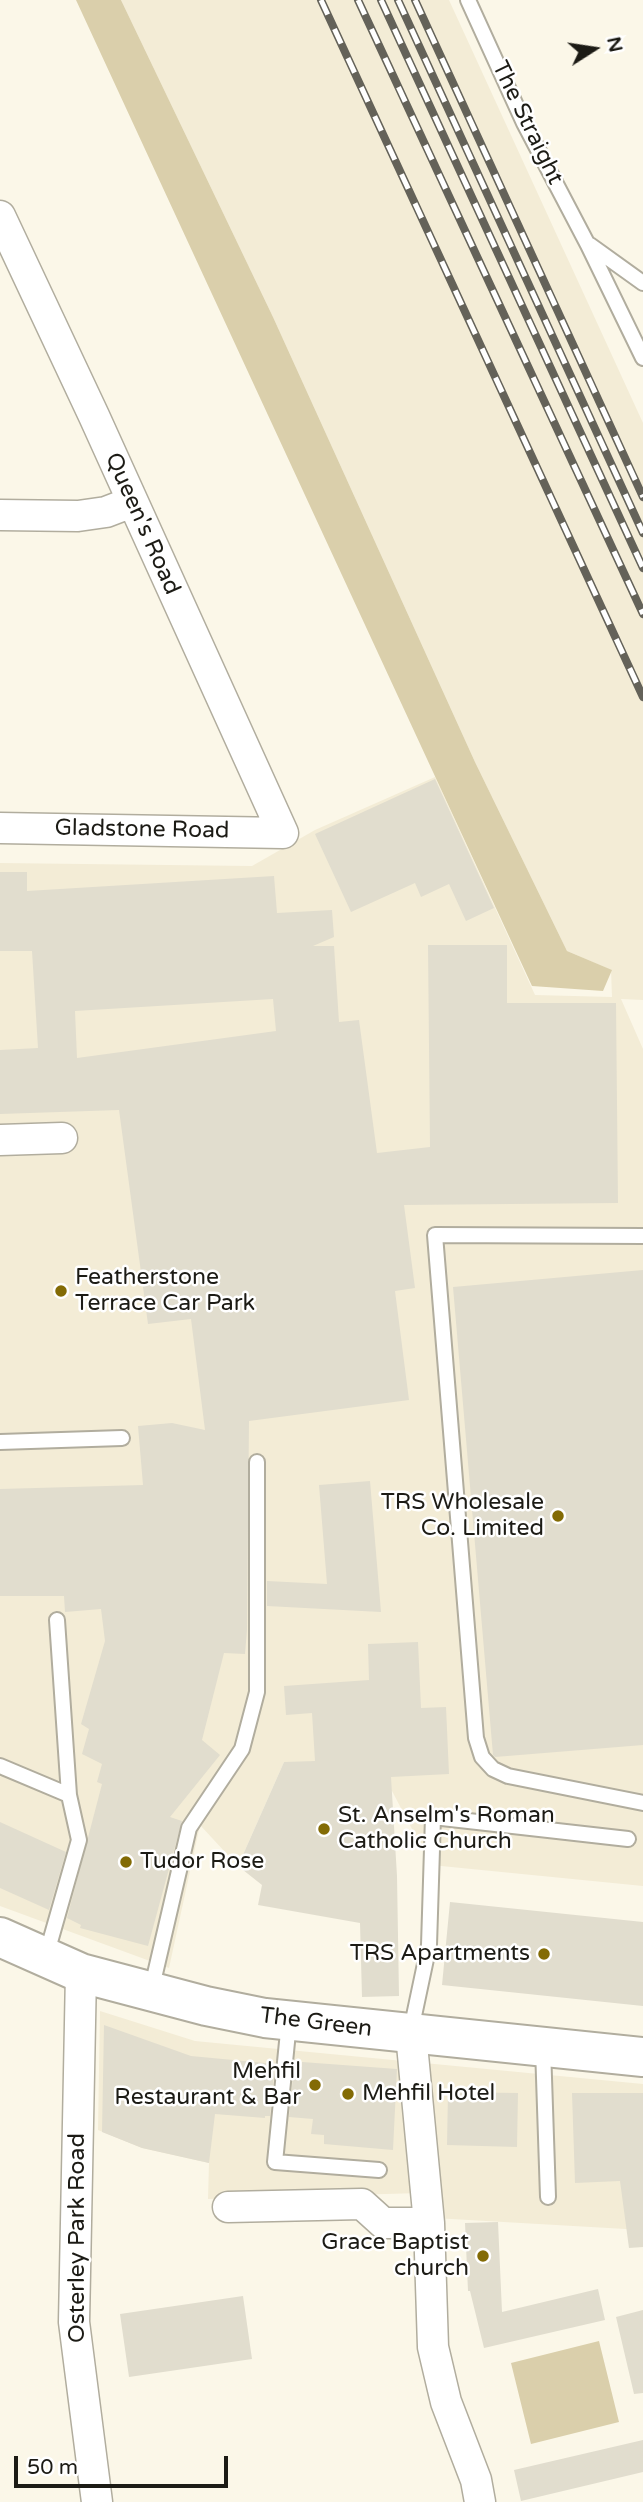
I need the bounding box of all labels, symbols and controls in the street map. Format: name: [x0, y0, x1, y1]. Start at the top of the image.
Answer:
north arrow: [559, 14, 629, 84]
text: N: [602, 35, 627, 54]
street label: The Straight: [485, 57, 569, 189]
street label: Queen's Road: [98, 449, 186, 599]
street label: Gladstone Road: [54, 815, 230, 845]
place label: Featherstone Terrace Car Park: [75, 1264, 255, 1318]
marker: Featherstone Terrace Car Park: [53, 1283, 69, 1299]
place label: TRS Wholesale Co. Limited: [381, 1489, 544, 1543]
marker: TRS Wholesale Co. Limited: [550, 1508, 566, 1524]
place label: St. Anselm's Roman Catholic Church: [338, 1802, 555, 1856]
marker: St. Anselm's Roman Catholic Church: [316, 1821, 332, 1837]
place label: Tudor Rose: [140, 1848, 264, 1876]
marker: Tudor Rose: [118, 1854, 134, 1870]
place label: TRS Apartments: [350, 1940, 530, 1968]
marker: TRS Apartments: [536, 1946, 552, 1962]
street label: The Green: [258, 2002, 374, 2044]
place label: Mehfil Restaurant & Bar: [114, 2058, 301, 2112]
marker: Mehfil Restaurant & Bar: [307, 2077, 323, 2093]
place label: Mehfil Hotel: [362, 2080, 495, 2108]
marker: Mehfil Hotel: [340, 2086, 356, 2102]
street label: Osterley Park Road: [64, 2133, 92, 2343]
place label: Grace Baptist church: [321, 2229, 469, 2283]
marker: Grace Baptist church: [475, 2248, 491, 2264]
scale bar: [18, 2442, 231, 2486]
text: 50 m: [27, 2455, 78, 2480]

